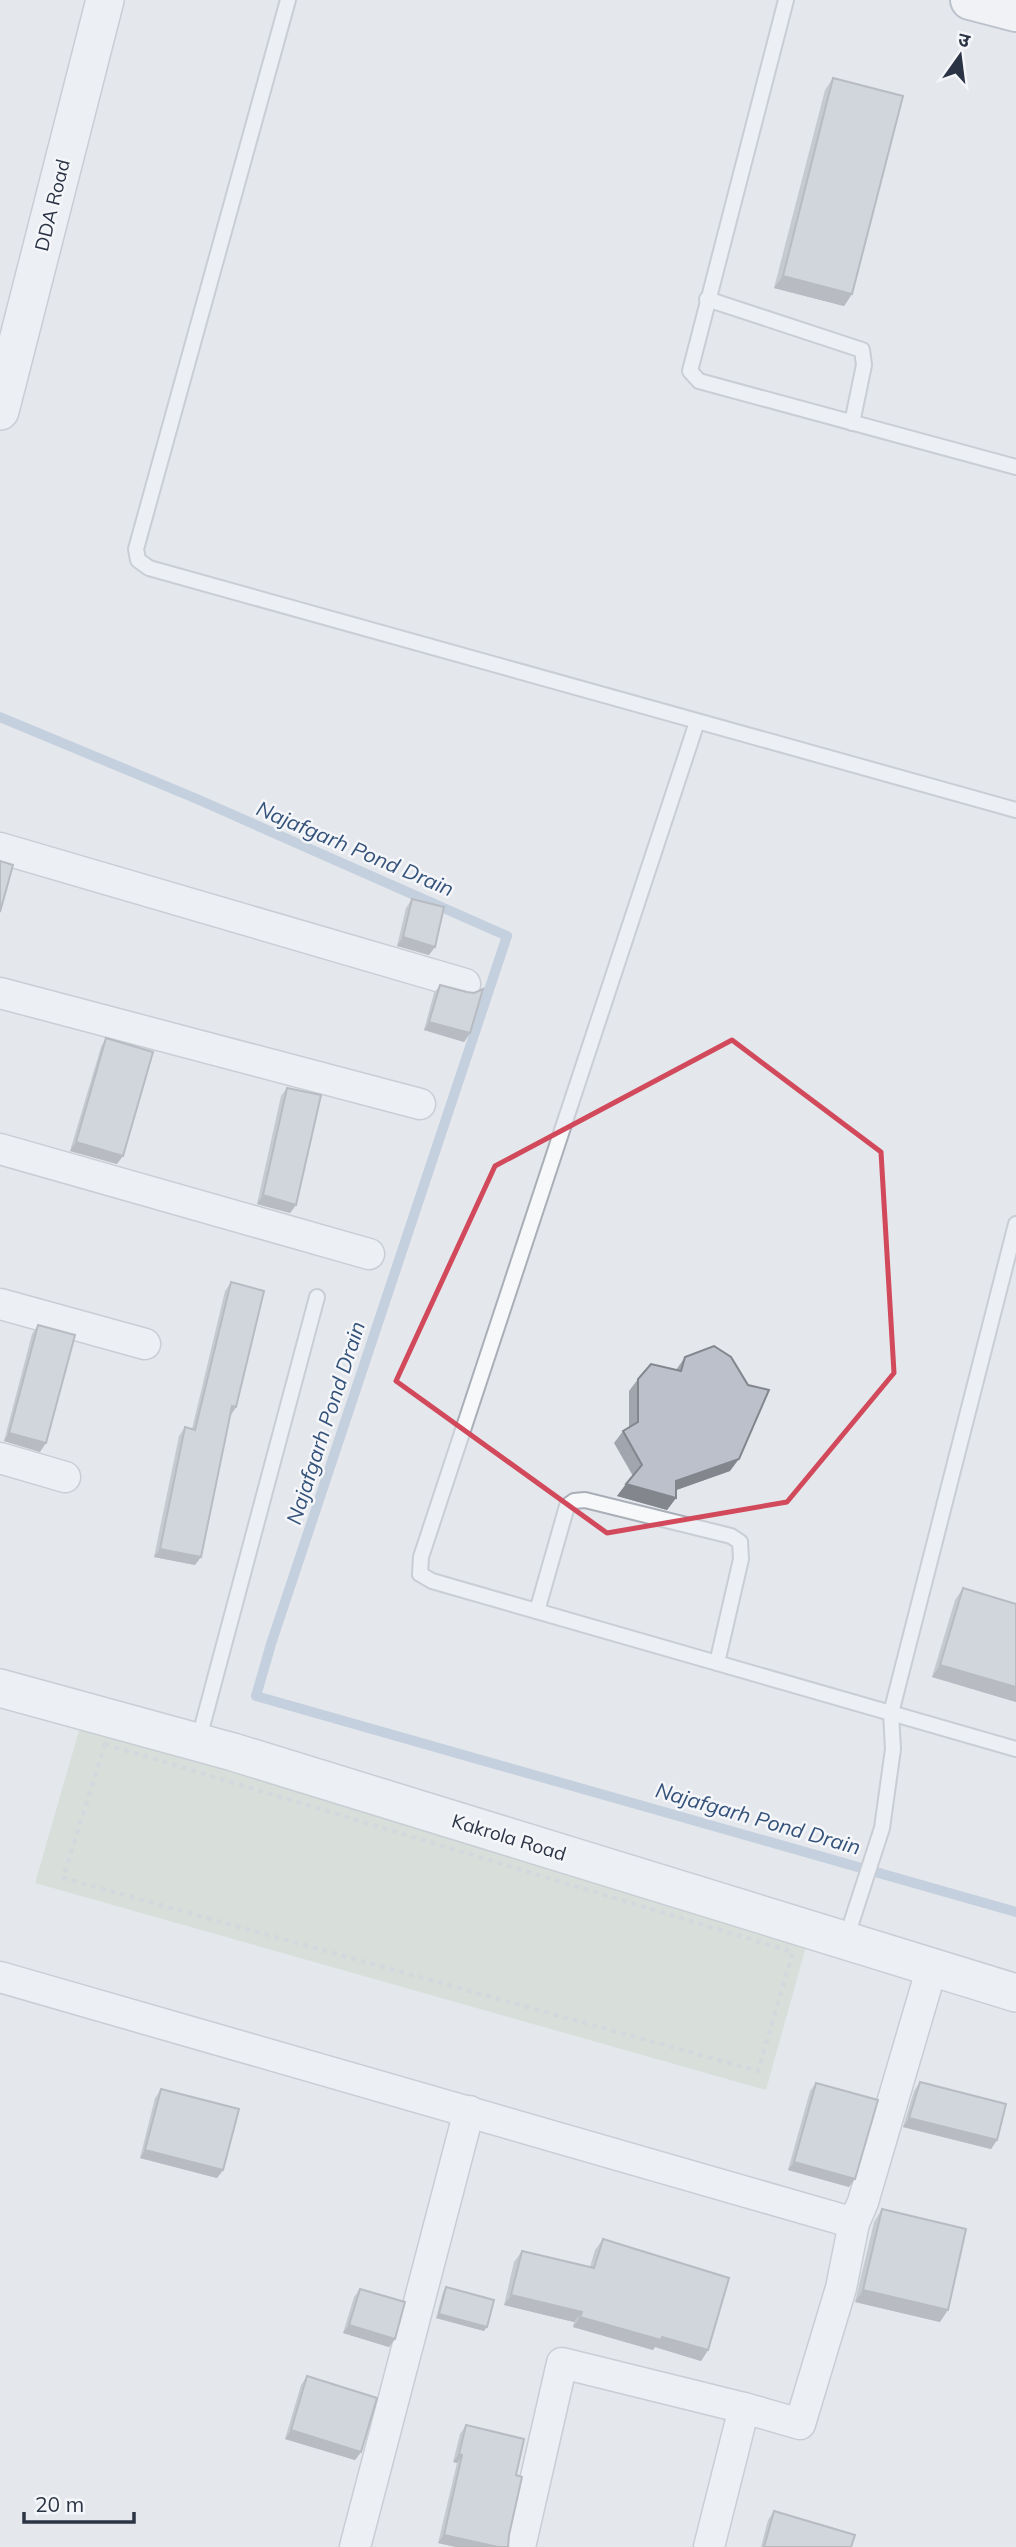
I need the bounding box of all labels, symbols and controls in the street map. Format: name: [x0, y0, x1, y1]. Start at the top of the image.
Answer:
north arrow: [925, 21, 995, 91]
text: उ: [956, 27, 973, 53]
street label: DDA Road: [29, 157, 75, 253]
water label: Najafgarh Pond Drain: [253, 795, 458, 901]
water label: Najafgarh Pond Drain: [280, 1318, 370, 1528]
water label: Najafgarh Pond Drain: [653, 1776, 864, 1860]
street label: Kakrola Road: [449, 1808, 569, 1866]
scale bar: [24, 2480, 135, 2524]
text: 20 m: [35, 2491, 84, 2517]

